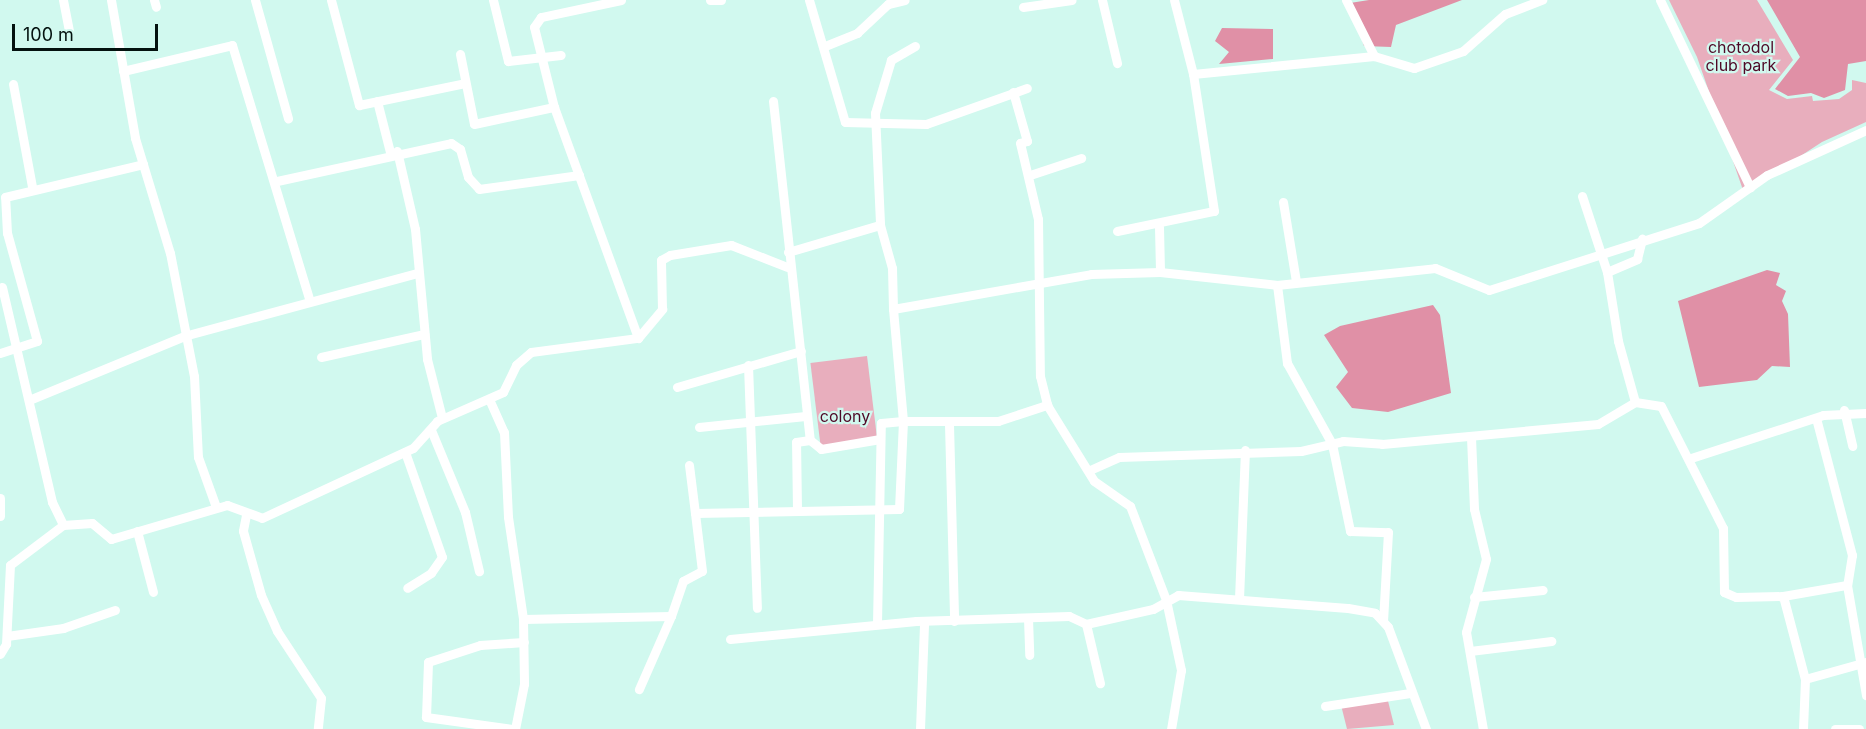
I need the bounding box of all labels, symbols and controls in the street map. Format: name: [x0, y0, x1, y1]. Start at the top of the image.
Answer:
scale bar: [15, 12, 160, 50]
text: 100 m: [23, 24, 74, 45]
park label: chotodol club park: [1706, 37, 1776, 75]
park label: colony: [820, 406, 870, 426]

